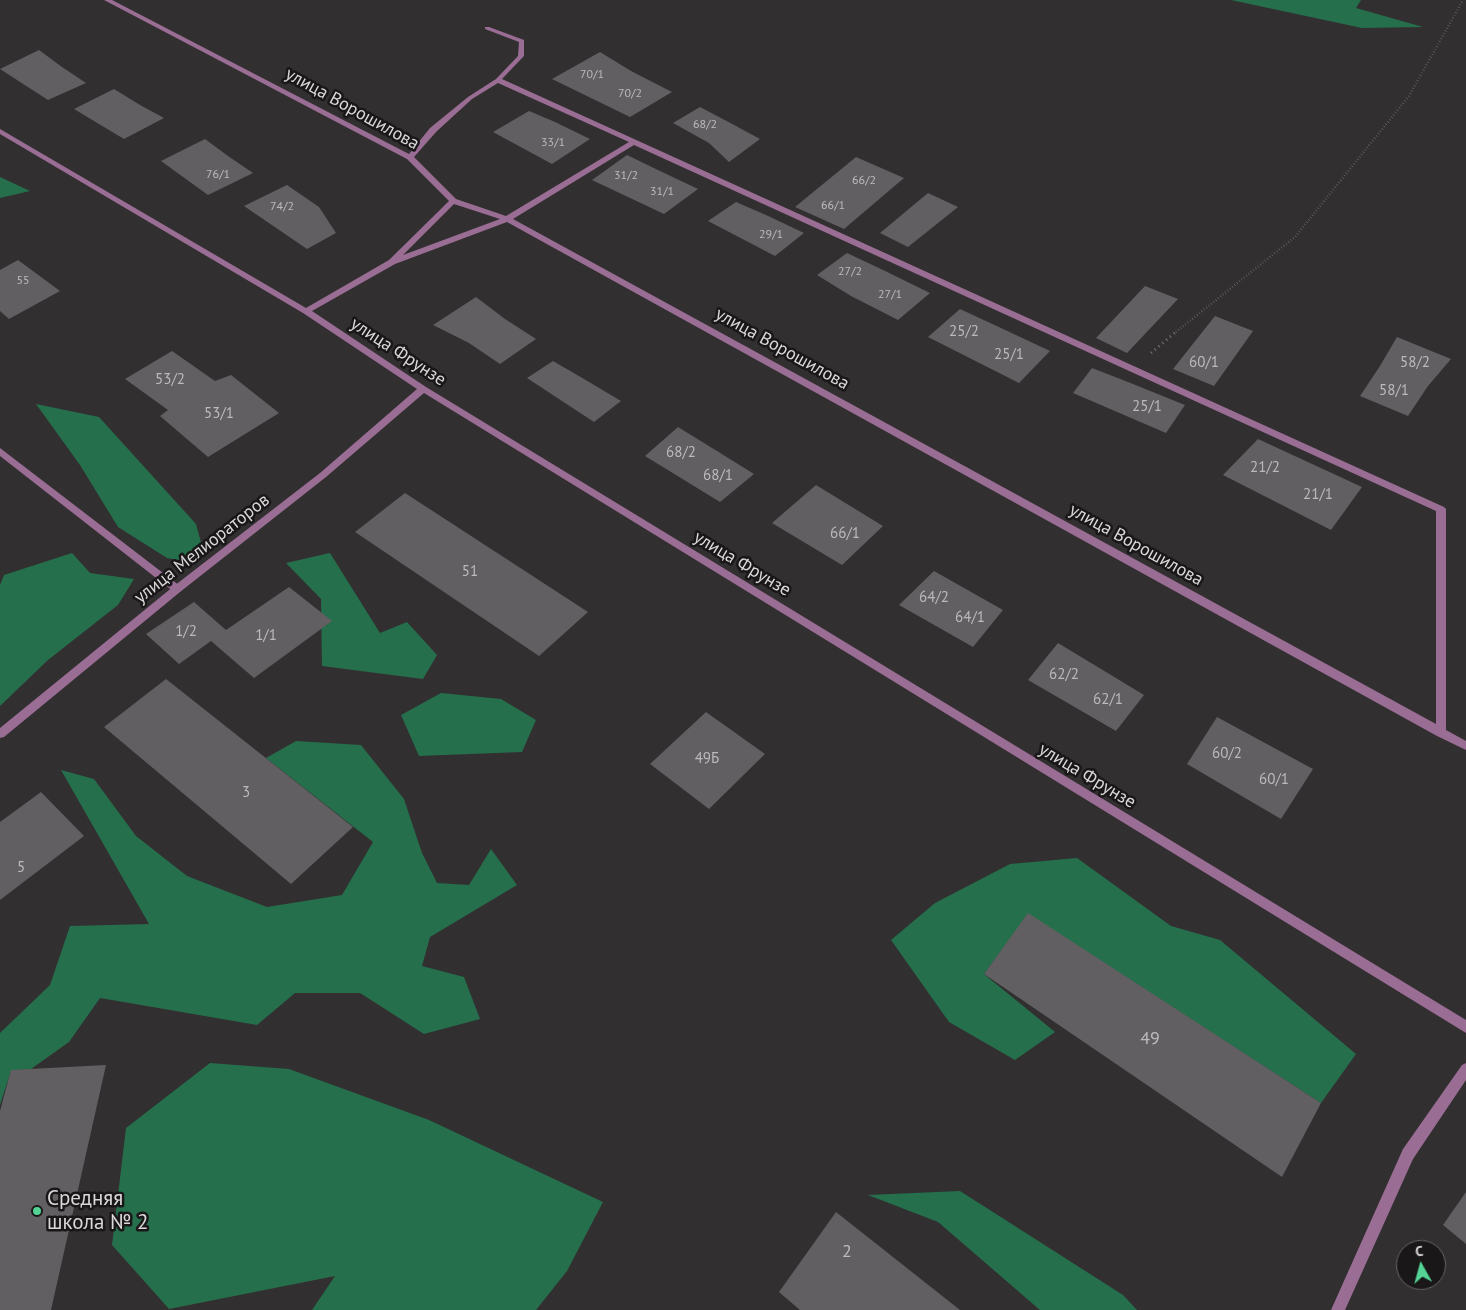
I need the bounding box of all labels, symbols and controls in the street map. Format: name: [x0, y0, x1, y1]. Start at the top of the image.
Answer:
street label: улица Ворошилова: [281, 63, 423, 155]
house number: 70/1: [580, 68, 604, 82]
house number: 70/2: [618, 87, 642, 101]
house number: 68/2: [693, 118, 717, 132]
house number: 33/1: [541, 136, 565, 150]
house number: 76/1: [206, 168, 230, 182]
house number: 31/2: [614, 169, 638, 183]
house number: 66/2: [852, 174, 876, 188]
house number: 31/1: [650, 185, 674, 199]
house number: 66/1: [821, 199, 845, 213]
house number: 74/2: [270, 200, 294, 214]
house number: 29/1: [759, 228, 783, 242]
house number: 27/2: [838, 265, 862, 279]
house number: 55: [16, 274, 30, 288]
house number: 27/1: [878, 288, 902, 302]
street label: улица Ворошилова: [711, 303, 853, 395]
street label: улица Фрунзе: [346, 313, 450, 391]
house number: 25/2: [949, 323, 979, 341]
house number: 25/1: [994, 346, 1024, 364]
house number: 60/1: [1189, 354, 1219, 372]
house number: 58/2: [1400, 354, 1430, 372]
house number: 53/2: [155, 371, 185, 389]
house number: 58/1: [1379, 382, 1409, 400]
house number: 25/1: [1132, 398, 1162, 416]
house number: 53/1: [204, 405, 234, 423]
house number: 68/2: [666, 444, 696, 462]
house number: 21/2: [1250, 459, 1280, 477]
house number: 68/1: [703, 467, 733, 485]
house number: 21/1: [1303, 486, 1333, 504]
street label: улица Мелиораторов: [130, 489, 274, 609]
street label: улица Ворошилова: [1065, 499, 1207, 591]
house number: 66/1: [830, 525, 860, 543]
street label: улица Фрунзе: [690, 527, 794, 601]
house number: 51: [462, 563, 478, 581]
house number: 64/2: [919, 589, 949, 607]
house number: 64/1: [955, 609, 985, 627]
house number: 1/2: [175, 623, 197, 641]
house number: 1/1: [255, 627, 277, 645]
house number: 62/2: [1049, 666, 1079, 684]
house number: 62/1: [1093, 691, 1123, 709]
street label: улица Фрунзе: [1035, 739, 1139, 813]
house number: 60/2: [1212, 745, 1242, 763]
house number: 49Б: [695, 750, 719, 768]
house number: 60/1: [1259, 771, 1289, 789]
house number: 3: [242, 784, 250, 802]
house number: 5: [17, 859, 25, 877]
house number: 49: [1140, 1028, 1160, 1050]
place label: Средняя школа № 2: [47, 1186, 149, 1236]
marker: Средняя школа № 2: [31, 1205, 43, 1217]
north arrow: [1396, 1240, 1446, 1290]
house number: 2: [842, 1241, 852, 1263]
text: С: [1414, 1242, 1424, 1261]

